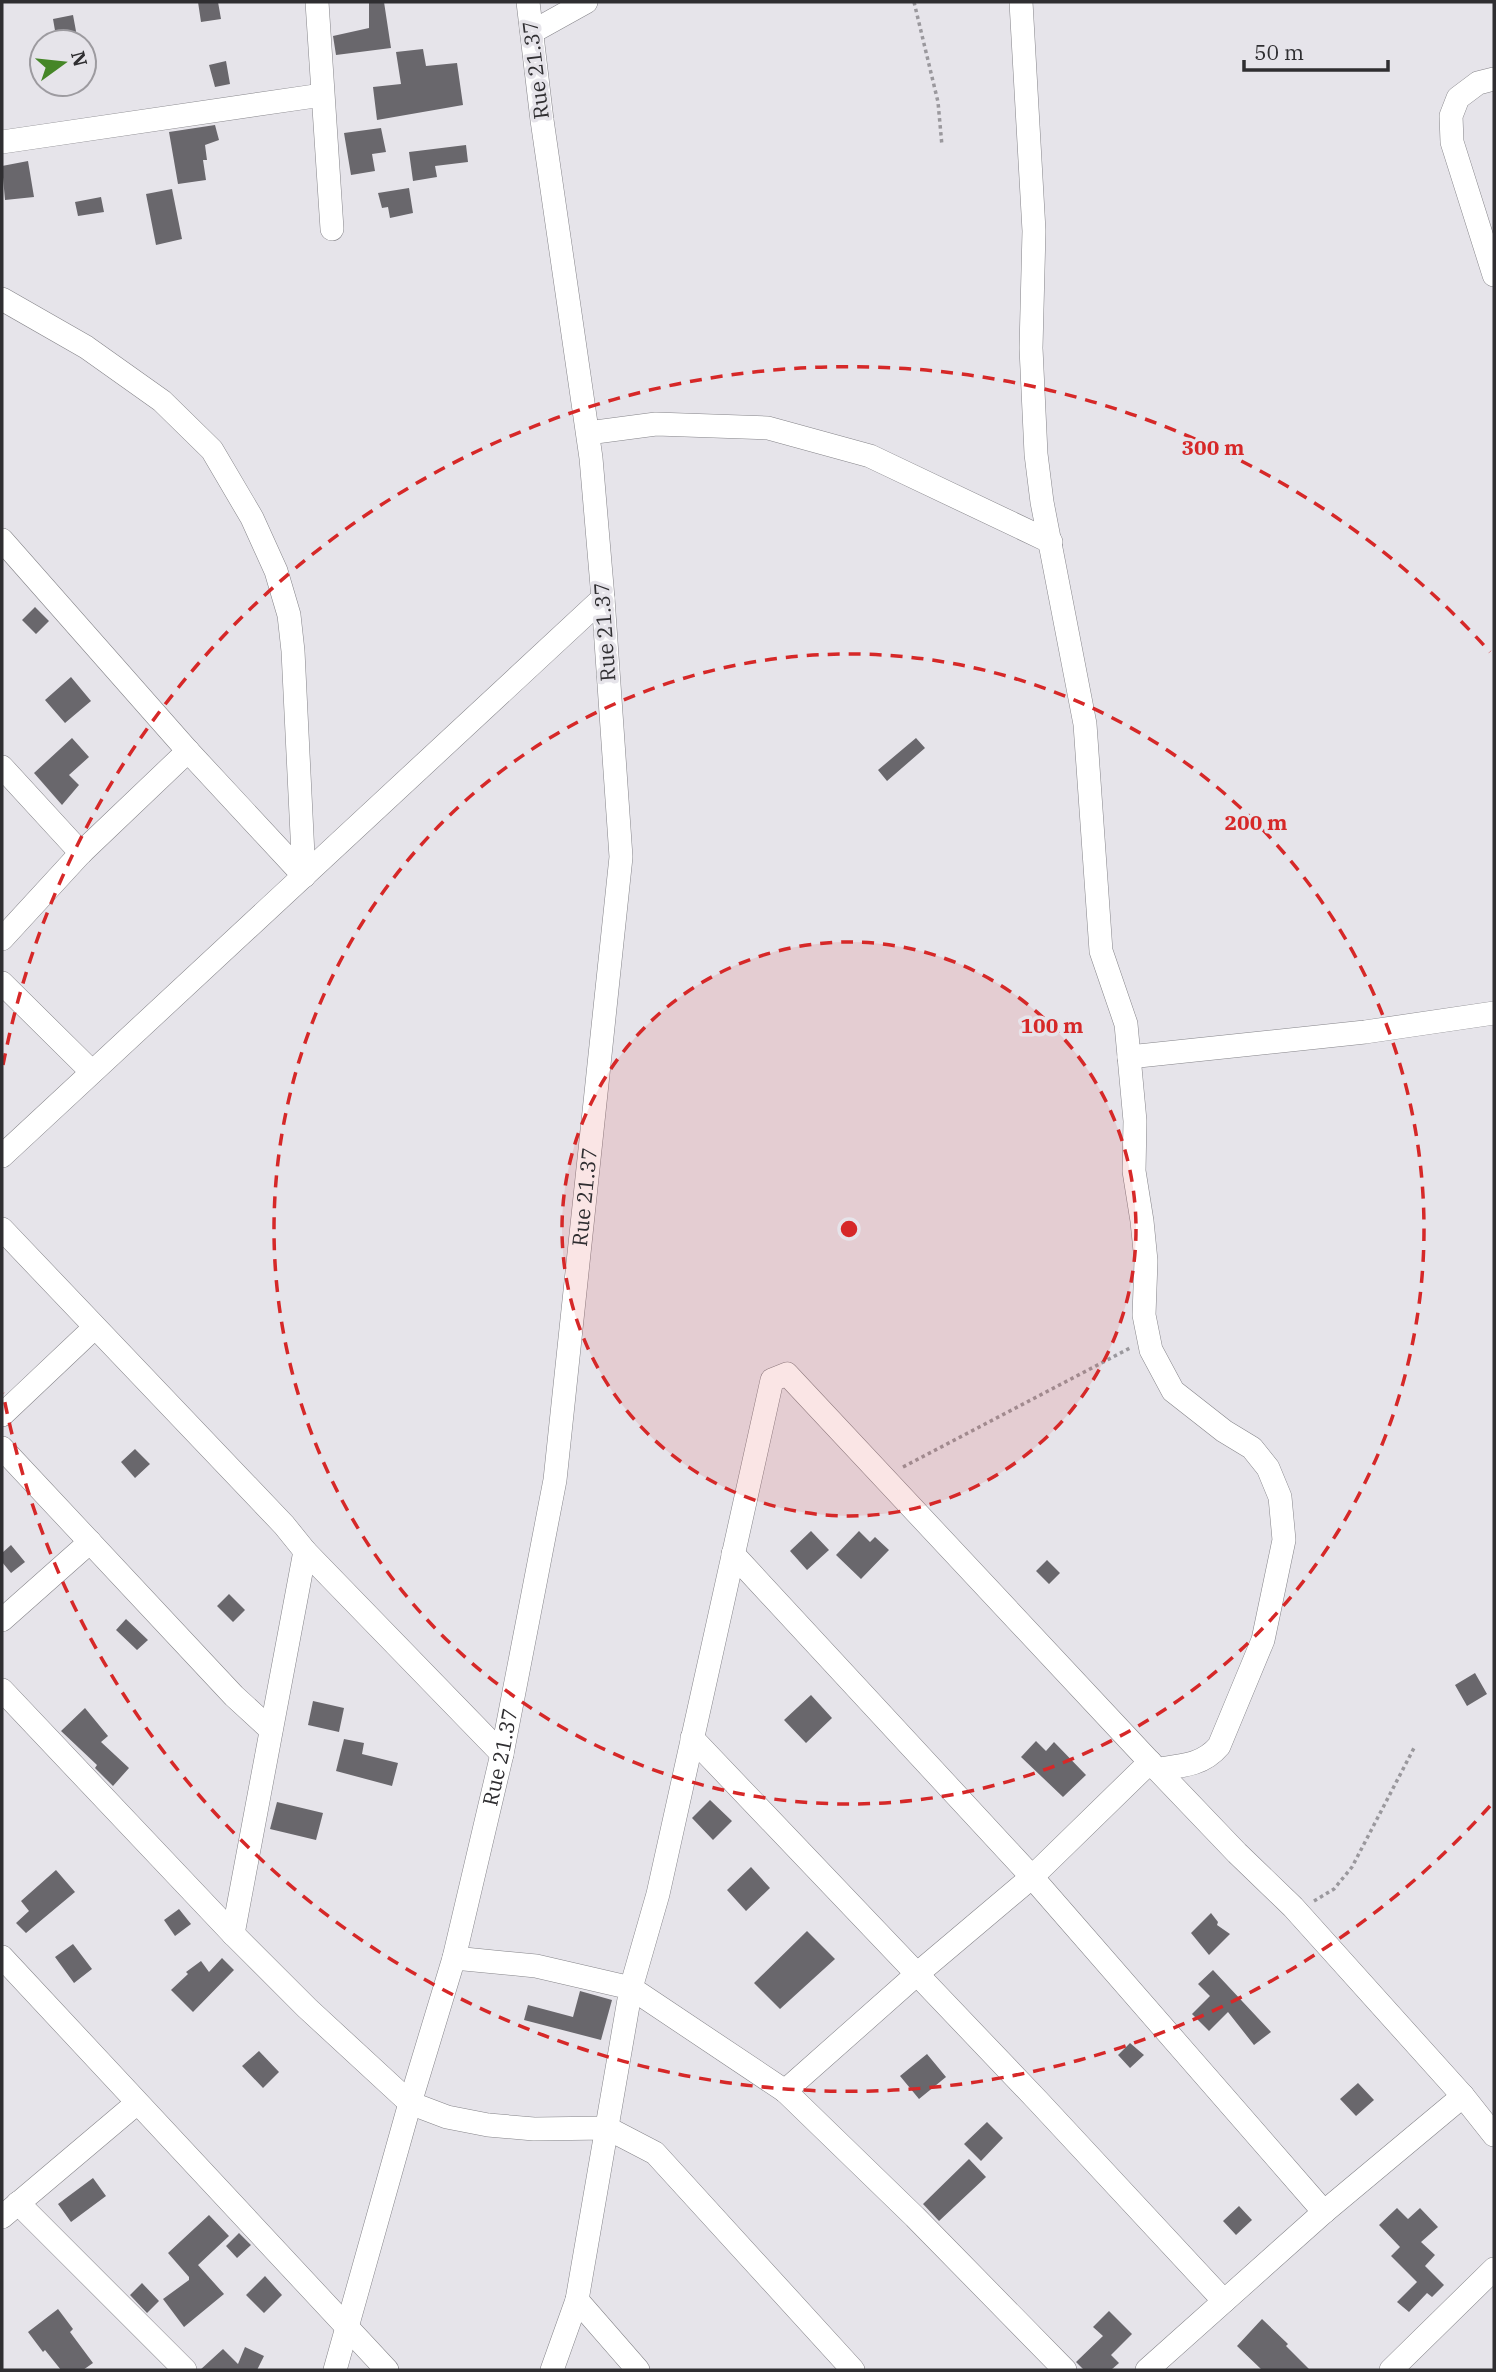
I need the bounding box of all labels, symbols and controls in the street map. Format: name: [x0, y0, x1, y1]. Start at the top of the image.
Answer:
street label: Rue 21.37: [515, 19, 555, 121]
north arrow: [28, 28, 98, 98]
scale bar: [1244, 28, 1388, 72]
text: 50 m: [1254, 38, 1304, 66]
text: N: [66, 48, 93, 69]
text: 300 m: [1181, 433, 1245, 461]
street label: Rue 21.37: [587, 582, 621, 683]
text: 200 m: [1224, 808, 1288, 836]
text: 100 m: [1020, 1011, 1084, 1039]
street label: Rue 21.37: [565, 1146, 603, 1248]
centre of rings: [837, 1217, 861, 1241]
street label: Rue 21.37: [475, 1706, 524, 1809]

